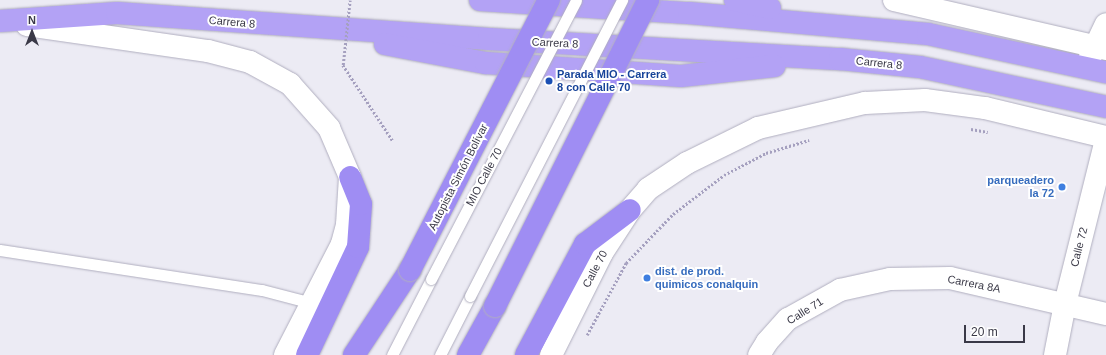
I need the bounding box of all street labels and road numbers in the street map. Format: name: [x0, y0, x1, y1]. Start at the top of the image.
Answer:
street label: Carrera 8: [208, 13, 256, 31]
street label: Carrera 8: [531, 35, 579, 51]
street label: Carrera 8: [855, 54, 903, 72]
street label: Autopista Simón Bolívar: [425, 122, 491, 232]
street label: MIO Calle 70: [463, 146, 505, 208]
street label: Calle 72: [1068, 226, 1090, 268]
street label: Calle 70: [580, 248, 610, 290]
street label: Carrera 8A: [946, 272, 1002, 296]
street label: Calle 71: [784, 295, 826, 327]

